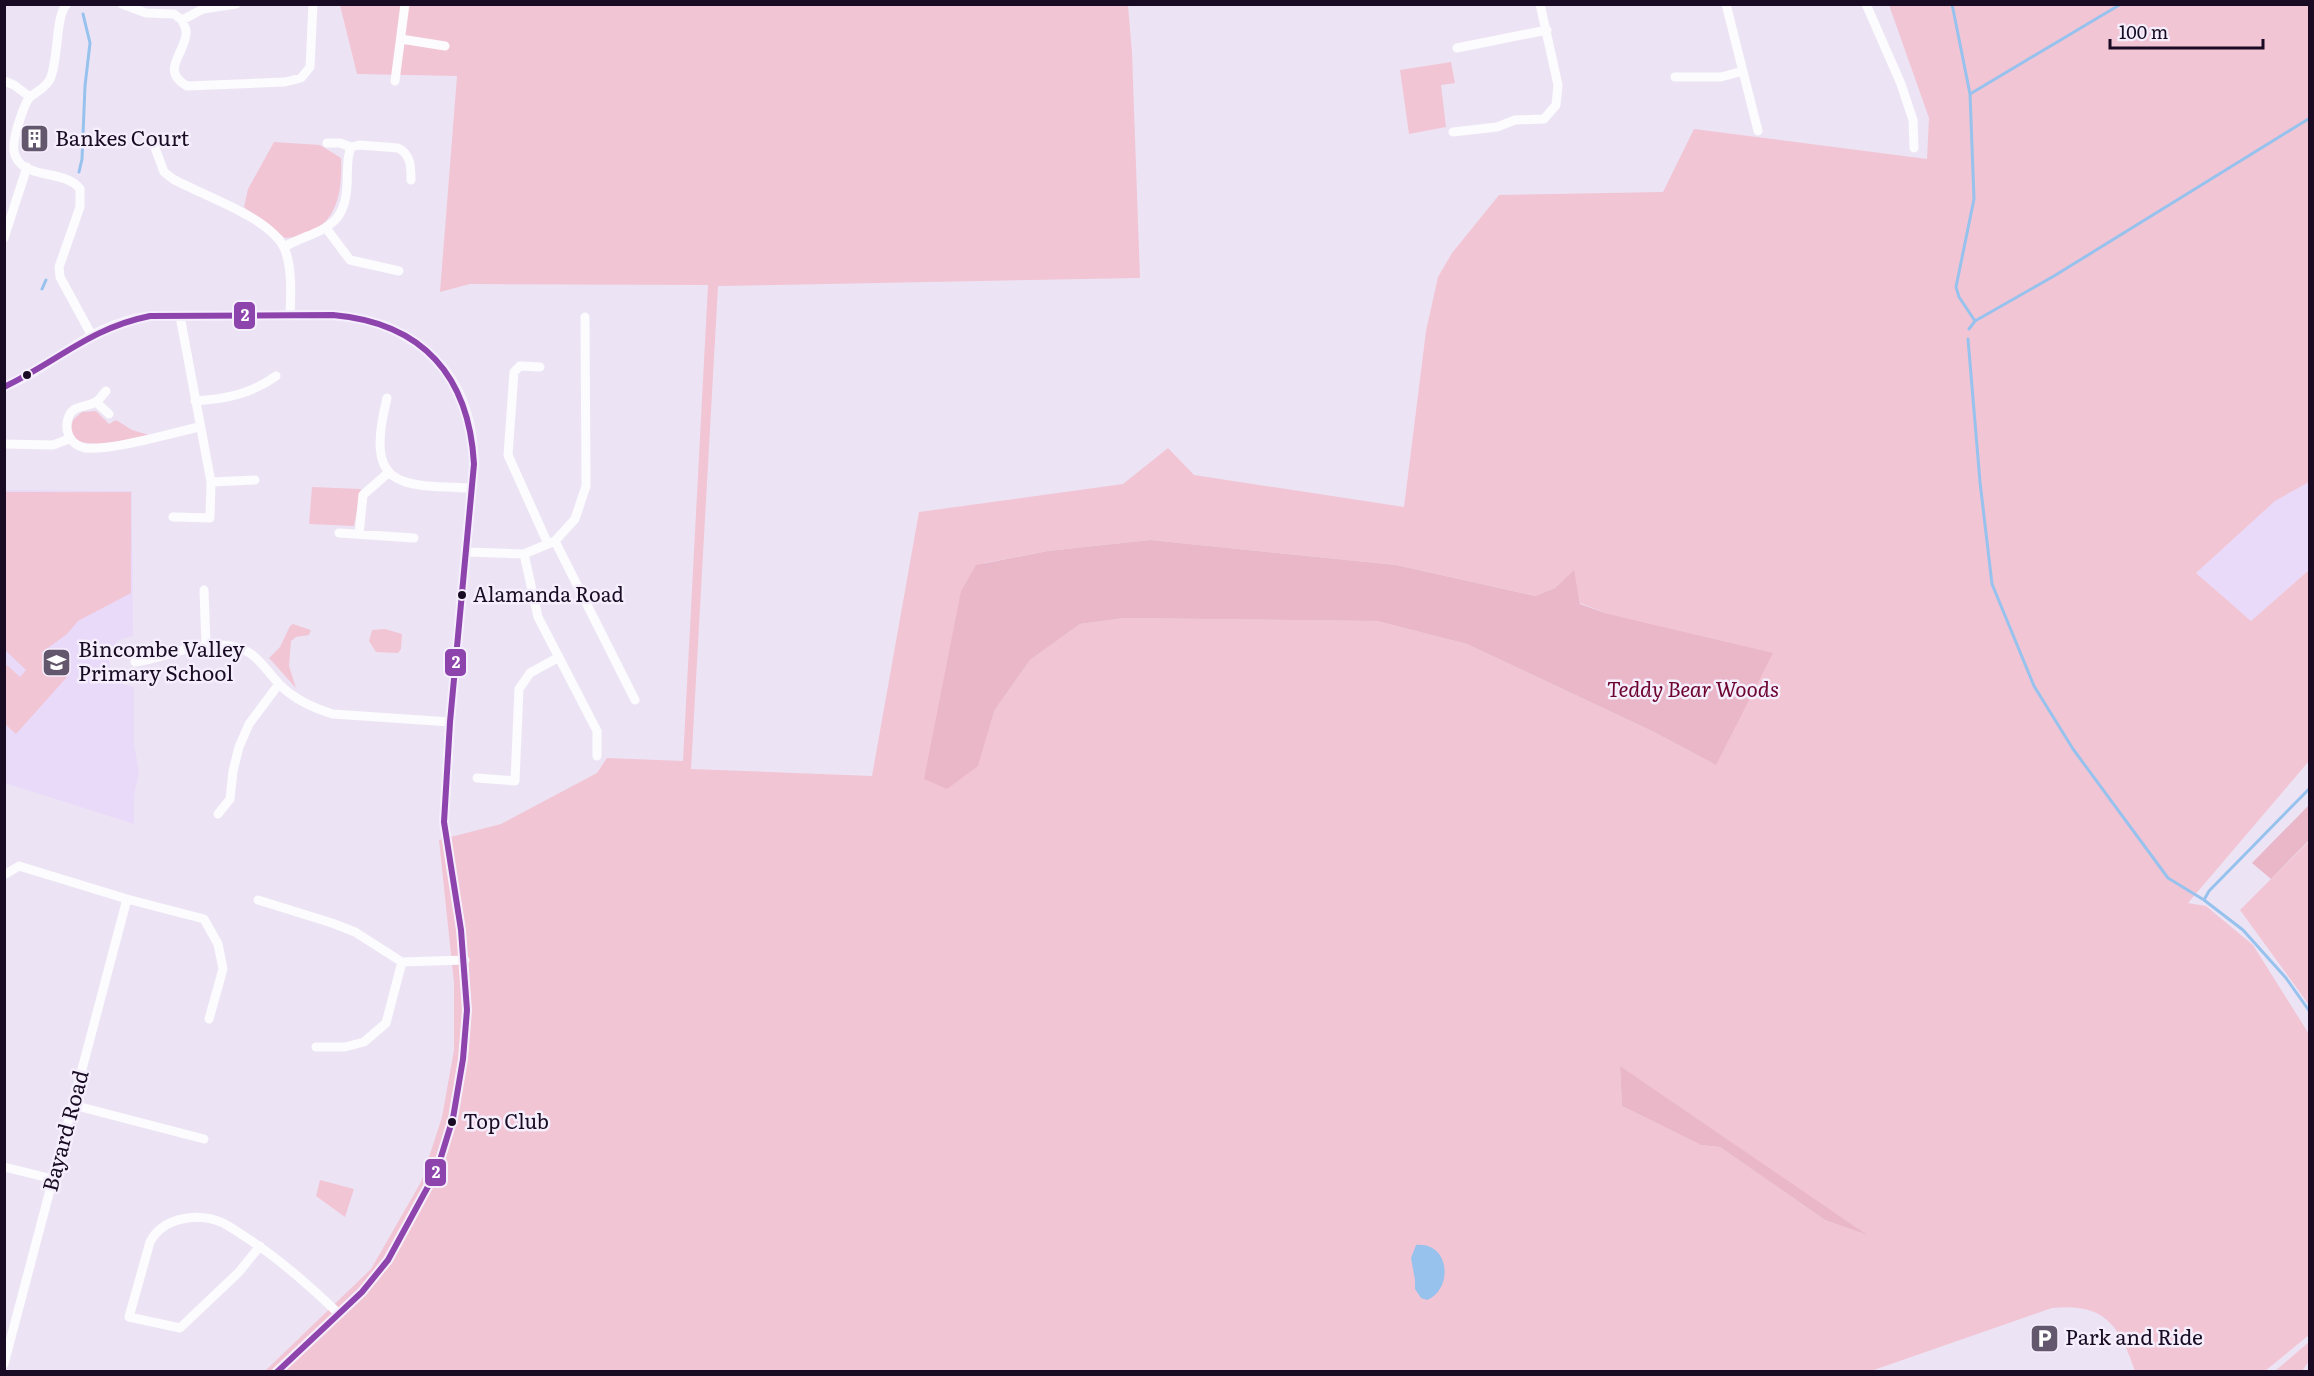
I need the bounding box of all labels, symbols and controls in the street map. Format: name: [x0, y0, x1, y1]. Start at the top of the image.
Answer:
scale bar: [2110, 12, 2263, 50]
text: 100 m: [2119, 18, 2168, 45]
place label: Bankes Court: [55, 121, 190, 152]
building icon: Bankes Court: [18, 123, 50, 155]
line badge: 2: [233, 301, 256, 330]
text: 2: [241, 302, 250, 326]
unlabelled marker: [21, 369, 33, 381]
place label: Alamanda Road: [473, 578, 624, 608]
marker: Alamanda Road: [456, 589, 468, 601]
place label: Bincombe Valley Primary School: [78, 632, 245, 687]
school or university icon: Bincombe Valley Primary School: [41, 646, 73, 678]
line badge: 2: [444, 648, 467, 677]
text: 2: [452, 649, 461, 673]
park label: Teddy Bear Woods: [1607, 672, 1779, 703]
street label: Bayard Road: [32, 1066, 95, 1195]
place label: Top Club: [463, 1105, 549, 1135]
marker: Top Club: [446, 1116, 458, 1128]
line badge: 2: [424, 1158, 447, 1187]
text: 2: [432, 1159, 441, 1183]
place label: Park and Ride: [2065, 1320, 2203, 1351]
parking icon: Park and Ride: [2028, 1322, 2060, 1354]

